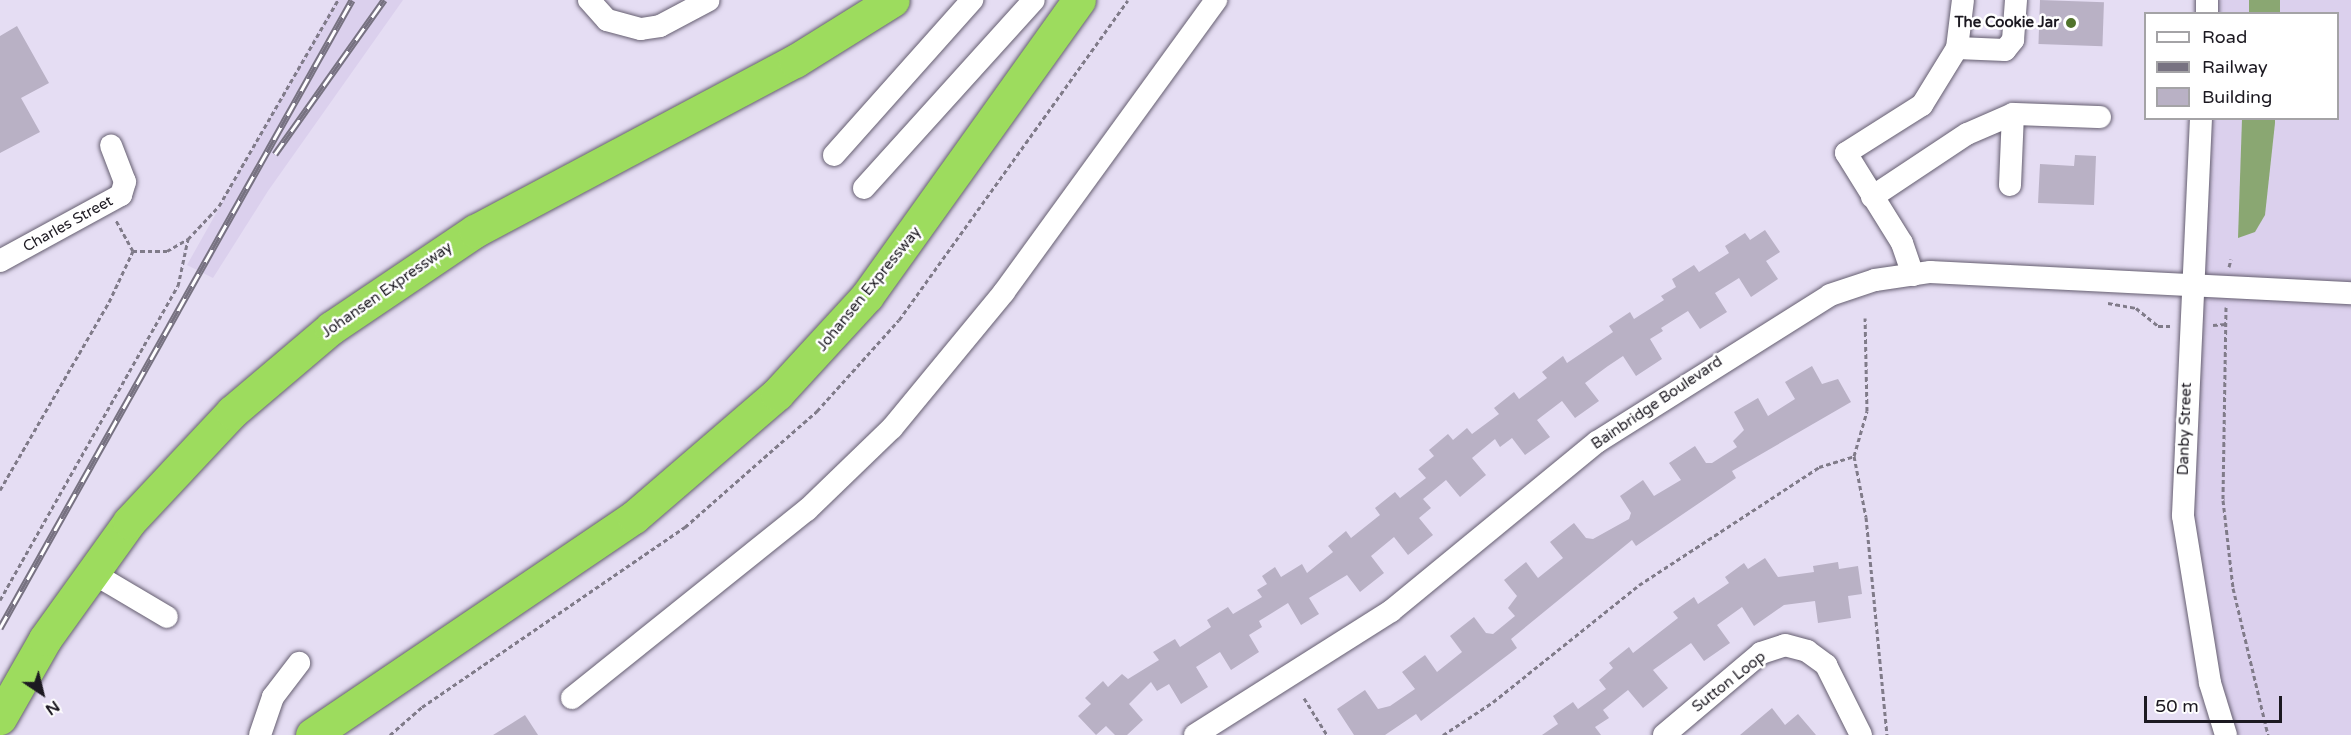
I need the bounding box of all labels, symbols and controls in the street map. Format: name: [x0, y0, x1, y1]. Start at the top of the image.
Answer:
legend: [2144, 12, 2339, 120]
place label: The Cookie Jar: [1955, 14, 2059, 32]
marker: The Cookie Jar: [2064, 16, 2078, 30]
text: Road: [2202, 26, 2247, 48]
text: Railway: [2202, 56, 2268, 78]
text: Building: [2202, 86, 2272, 108]
street label: Charles Street: [20, 192, 116, 256]
street label: Johansen Expressway: [813, 223, 925, 355]
street label: Johansen Expressway: [318, 238, 456, 342]
street label: Bainbridge Boulevard: [1588, 352, 1726, 454]
street label: Danby Street: [2174, 382, 2196, 476]
street label: Sutton Loop: [1689, 648, 1769, 716]
north arrow: [12, 663, 72, 723]
scale bar: [2147, 684, 2285, 722]
text: 50 m: [2155, 695, 2199, 717]
text: N: [41, 696, 63, 720]

